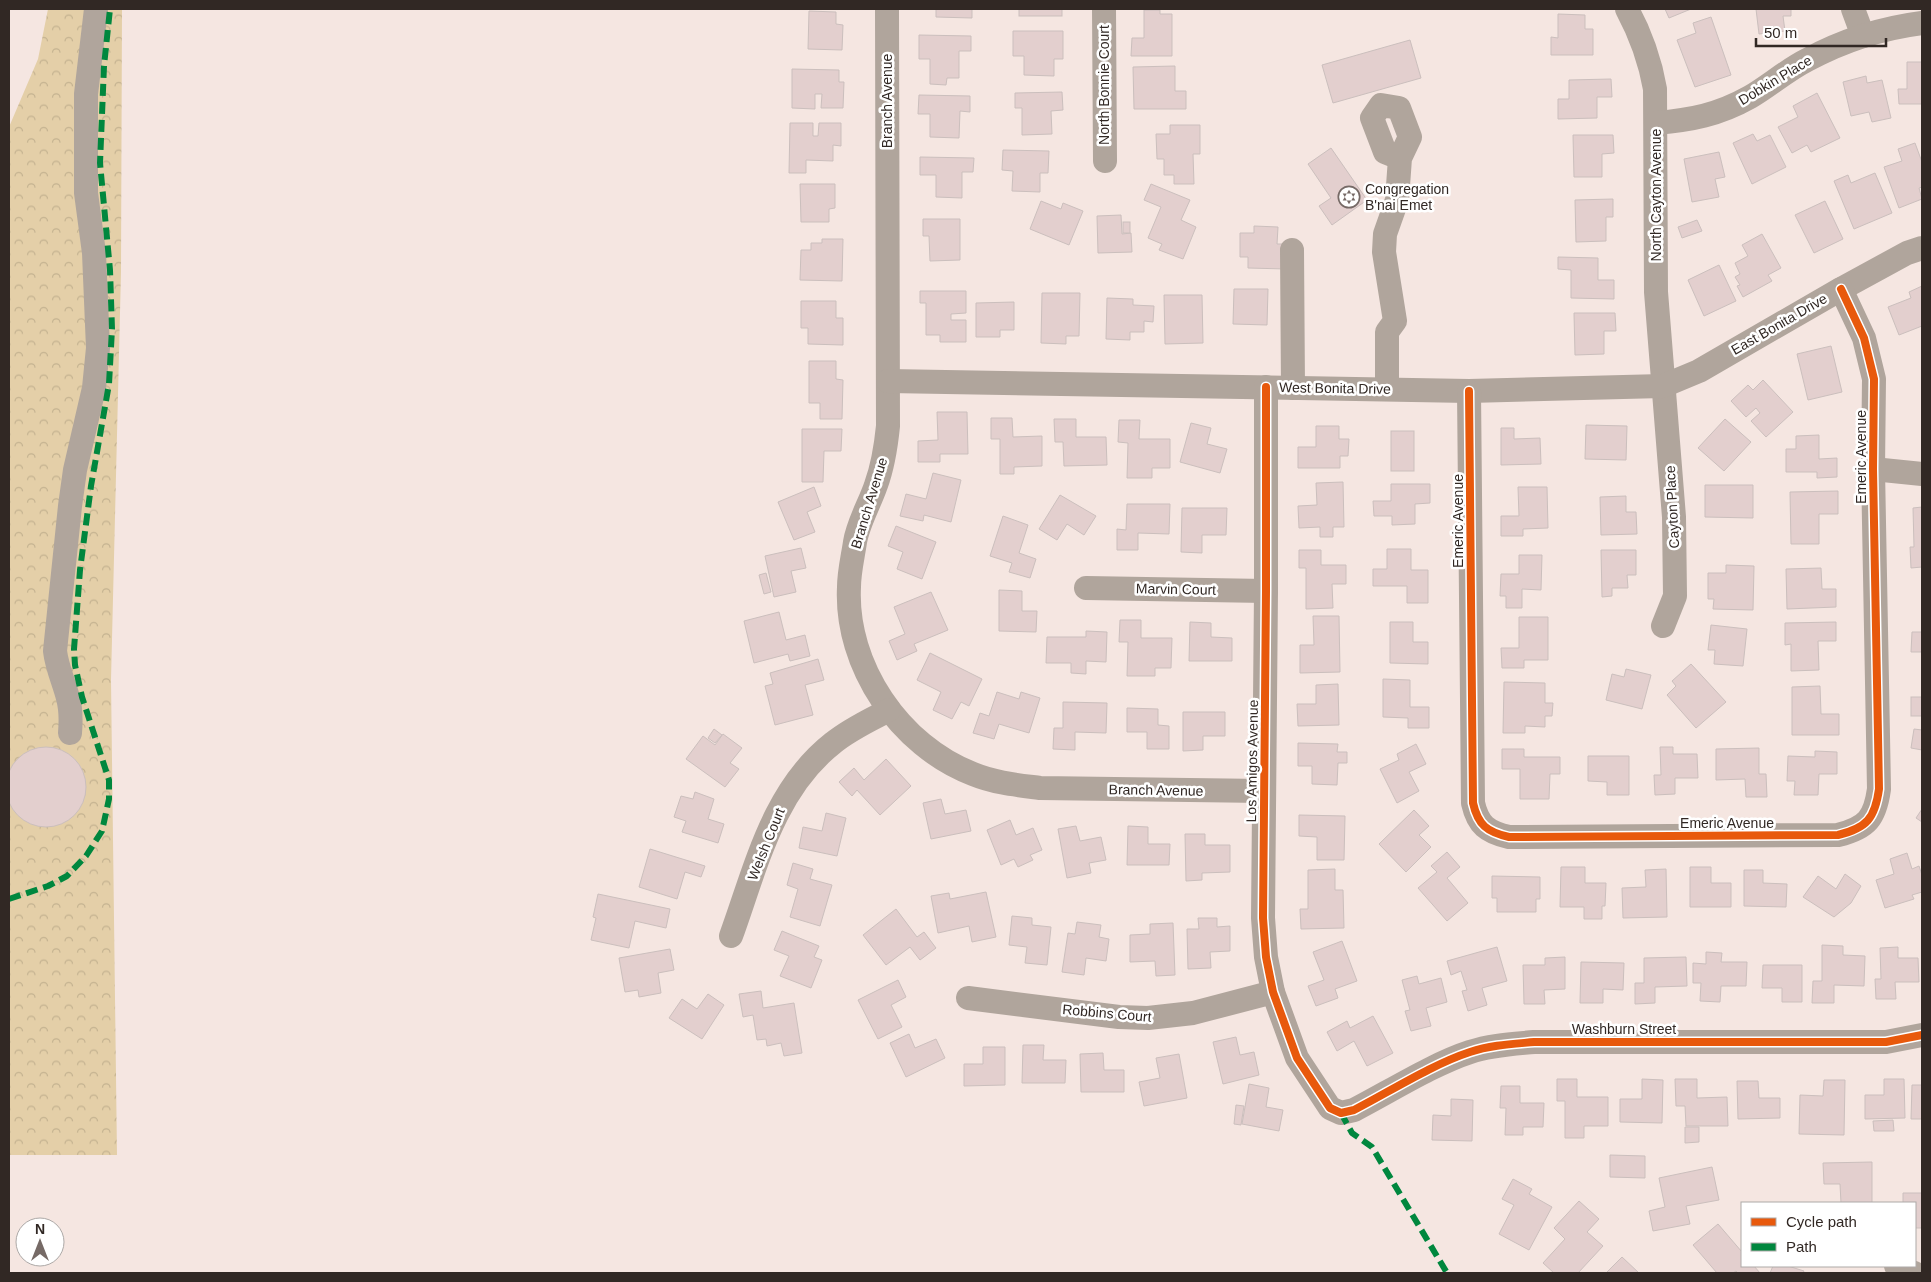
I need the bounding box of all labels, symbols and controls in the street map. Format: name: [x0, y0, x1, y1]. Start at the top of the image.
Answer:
scale bar: [1756, 15, 1886, 47]
text: 50 m: [1764, 24, 1797, 41]
street label: North Bonnie Court: [1096, 25, 1112, 145]
street label: Dobkin Place: [1736, 52, 1815, 108]
street label: Branch Avenue: [879, 53, 895, 148]
street label: North Cayton Avenue: [1648, 128, 1664, 261]
place label: Congregation B'nai Emet: [1365, 181, 1449, 213]
synagogue icon: Congregation B'nai Emet: [1337, 185, 1361, 209]
street label: East Bonita Drive: [1728, 290, 1830, 358]
street label: West Bonita Drive: [1279, 379, 1391, 397]
street label: Emeric Avenue: [1853, 410, 1869, 504]
street label: Branch Avenue: [848, 455, 891, 551]
street label: Cayton Place: [1662, 465, 1682, 549]
street label: Emeric Avenue: [1450, 474, 1466, 568]
street label: Marvin Court: [1136, 580, 1216, 598]
street label: Los Amigos Avenue: [1243, 699, 1261, 822]
street label: Branch Avenue: [1109, 781, 1204, 799]
street label: Welsh Court: [744, 805, 788, 883]
street label: Emeric Avenue: [1680, 815, 1774, 831]
street label: Robbins Court: [1062, 1001, 1152, 1025]
street label: Washburn Street: [1572, 1021, 1676, 1037]
legend: [1741, 1202, 1916, 1267]
text: Cycle path: [1786, 1213, 1857, 1230]
north arrow: [15, 1217, 65, 1267]
text: N: [35, 1221, 45, 1237]
text: Path: [1786, 1238, 1817, 1255]

